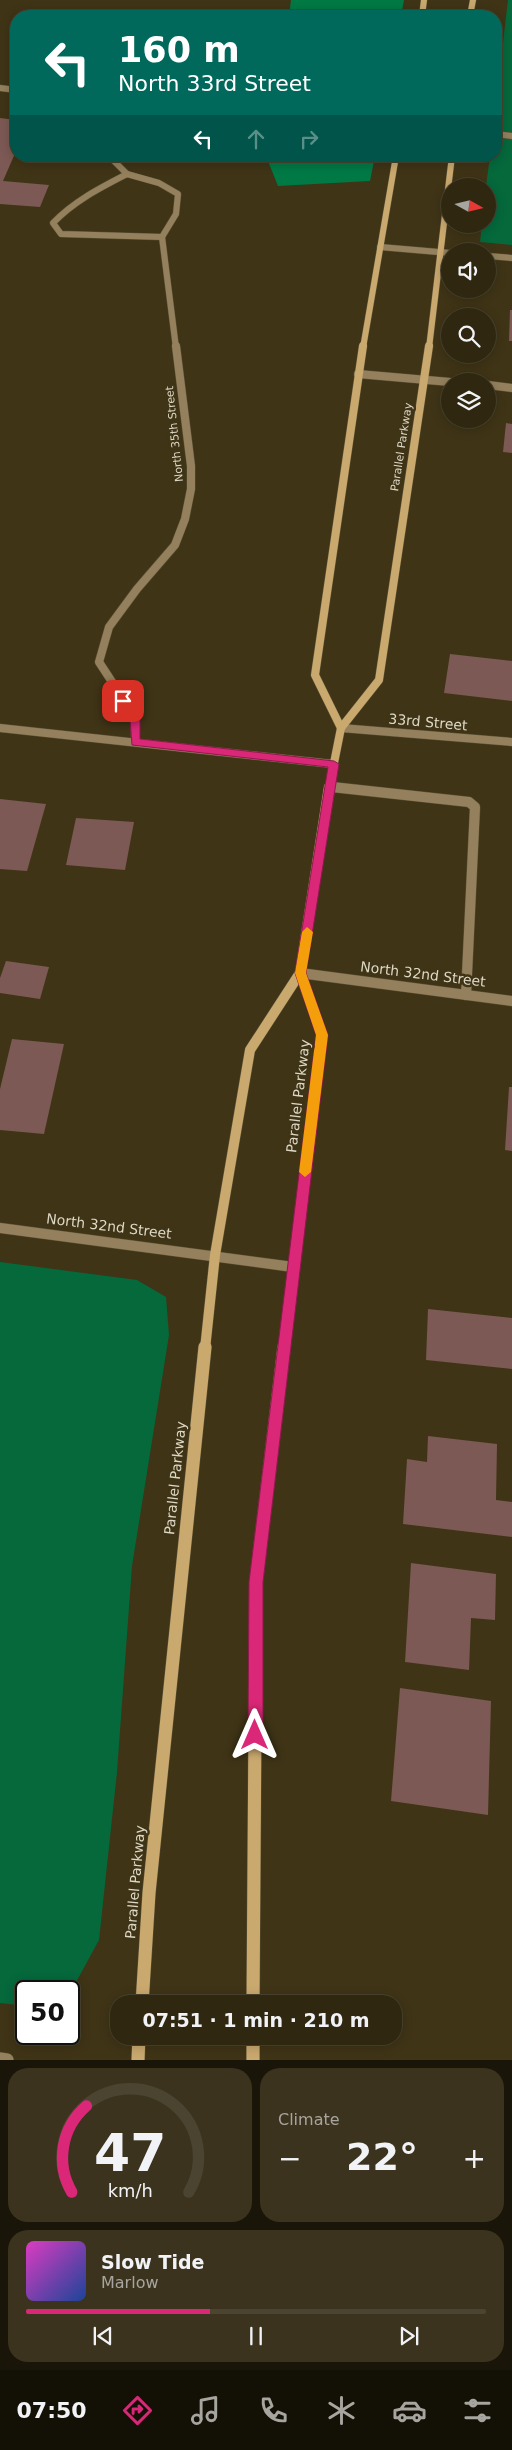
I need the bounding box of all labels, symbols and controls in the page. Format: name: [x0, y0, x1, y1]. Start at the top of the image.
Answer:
icon: left: [35, 30, 100, 95]
text: 160 m: [118, 30, 240, 70]
text: North 33rd Street: [118, 71, 311, 96]
icon: left: [189, 125, 217, 153]
icon: ahead: [242, 125, 270, 153]
icon: right: [295, 125, 323, 153]
north arrow: [441, 178, 496, 232]
map controls: [441, 178, 496, 428]
button: sound: [441, 243, 496, 298]
button: search: [441, 308, 496, 363]
button: layers: [441, 373, 496, 428]
street label: North 35th Street: [163, 385, 186, 483]
street label: Parallel Parkway: [388, 401, 415, 492]
pin: [102, 680, 144, 722]
icon: arrive: [109, 687, 137, 715]
street label: 33rd Street: [388, 711, 469, 733]
street label: North 32nd Street: [359, 958, 487, 990]
street label: Parallel Parkway: [283, 1038, 313, 1154]
street label: North 32nd Street: [45, 1210, 173, 1242]
street label: Parallel Parkway: [161, 1420, 189, 1536]
position arrow: [228, 1708, 280, 1760]
street label: Parallel Parkway: [122, 1825, 148, 1939]
speed limit sign: 50: [15, 1980, 80, 2045]
text: 07:51 · 1 min · 210 m: [142, 2009, 370, 2031]
text: Climate: [278, 2110, 340, 2129]
text: 47: [94, 2123, 166, 2183]
text: 22°: [346, 2135, 418, 2179]
text: −: [278, 2142, 301, 2175]
text: +: [463, 2142, 486, 2175]
text: km/h: [107, 2180, 153, 2201]
text: Slow Tide: [101, 2251, 204, 2273]
text: Marlow: [101, 2273, 159, 2292]
icon: previous: [89, 2322, 117, 2350]
icon: pause: [242, 2322, 270, 2350]
icon: next: [395, 2322, 423, 2350]
icon: directions: [120, 2393, 155, 2428]
icon: music: [188, 2393, 223, 2428]
icon: phone: [256, 2393, 291, 2428]
icon: climate: [324, 2393, 359, 2428]
icon: car: [392, 2393, 427, 2428]
icon: filters: [460, 2393, 495, 2428]
text: 07:50: [17, 2398, 87, 2423]

